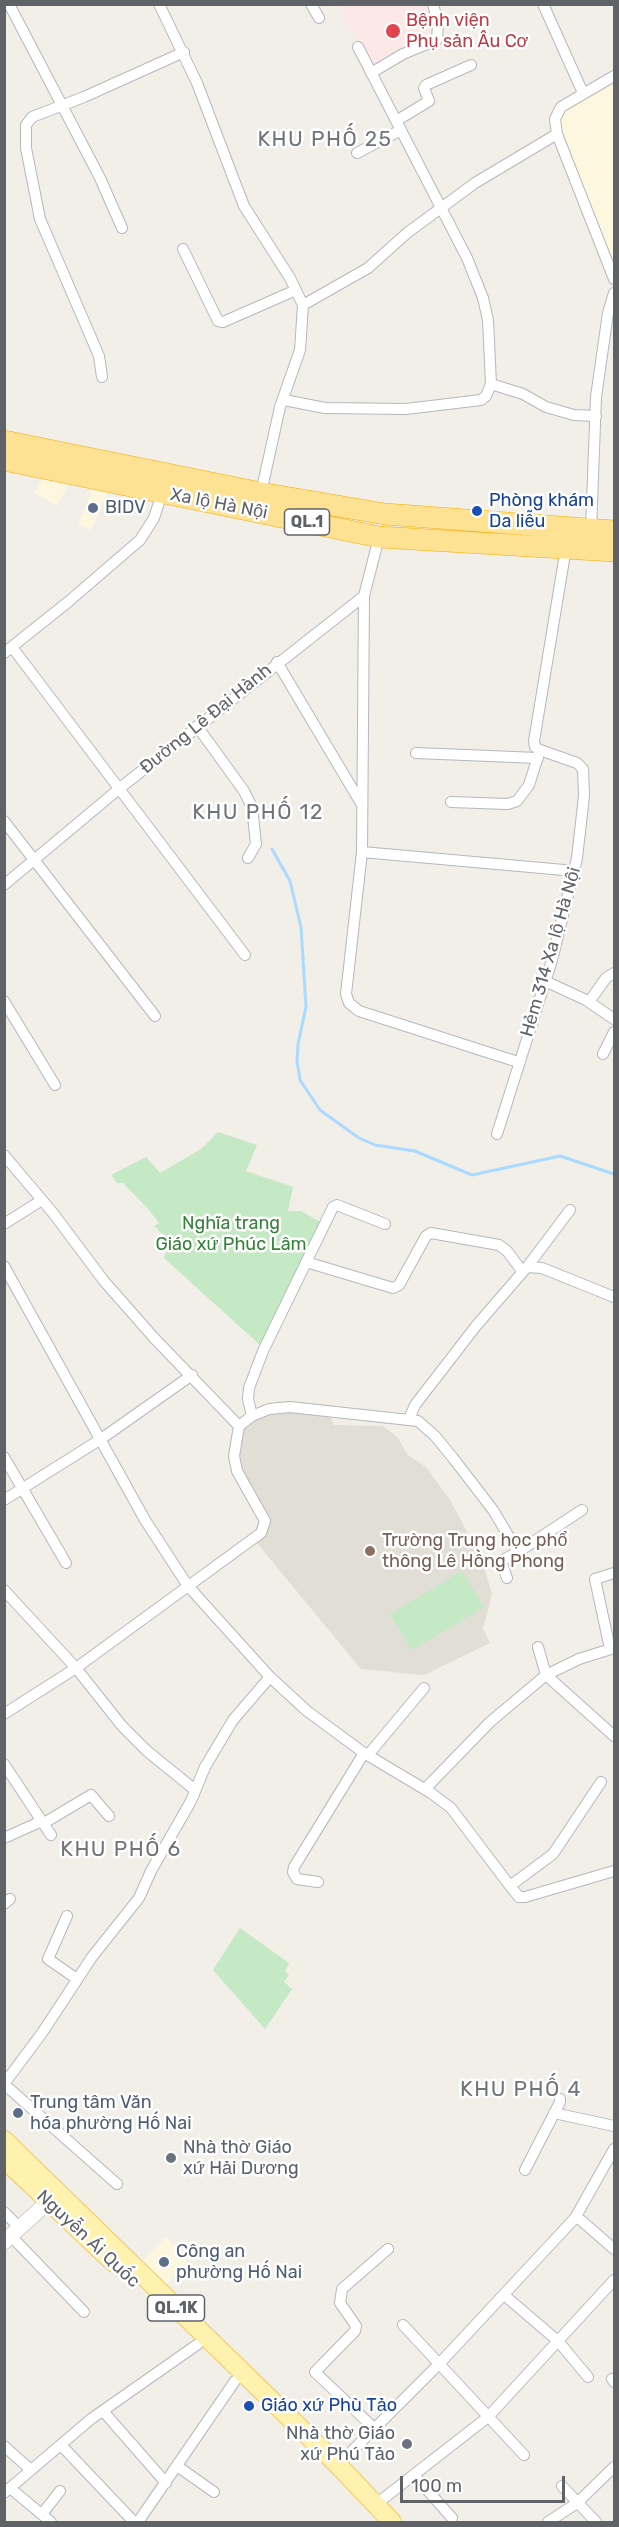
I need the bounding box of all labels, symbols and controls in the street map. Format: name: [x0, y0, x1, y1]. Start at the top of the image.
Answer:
place label: Bệnh viện Phụ sản Âu Cơ: [406, 10, 528, 52]
marker: Bệnh viện Phụ sản Âu Cơ: [384, 22, 402, 40]
district label: KHU PHỐ 25: [257, 127, 393, 153]
street label: Xa lộ Hà Nội: [169, 484, 269, 524]
place label: Phòng khám Da liễu: [489, 490, 594, 532]
place label: BIDV: [105, 497, 146, 519]
marker: BIDV: [86, 501, 100, 515]
marker: Phòng khám Da liễu: [470, 504, 484, 518]
road number: QL.1: [284, 509, 330, 535]
street label: Đường Lê Đại Hành: [136, 659, 276, 779]
district label: KHU PHỐ 12: [192, 800, 324, 826]
street label: Hẻm 314 Xa lộ Hà Nội: [516, 865, 586, 1039]
park label: Nghĩa trang Giáo xứ Phúc Lâm: [155, 1213, 307, 1256]
place label: Trường Trung học phổ thông Lê Hồng Phong: [382, 1530, 567, 1572]
marker: Trường Trung học phổ thông Lê Hồng Phong: [363, 1544, 377, 1558]
district label: KHU PHỐ 6: [60, 1837, 182, 1863]
district label: KHU PHỐ 4: [460, 2077, 582, 2103]
place label: Trung tâm Văn hóa phường Hố Nai: [30, 2092, 192, 2134]
marker: Trung tâm Văn hóa phường Hố Nai: [11, 2106, 25, 2120]
place label: Nhà thờ Giáo xứ Hải Dương: [183, 2137, 299, 2180]
marker: Nhà thờ Giáo xứ Hải Dương: [164, 2151, 178, 2165]
street label: Nguyễn Ái Quốc: [32, 2186, 144, 2292]
place label: Công an phường Hố Nai: [176, 2241, 302, 2284]
marker: Công an phường Hố Nai: [157, 2255, 171, 2269]
road number: QL.1K: [148, 2295, 204, 2321]
place label: Giáo xứ Phù Tảo: [261, 2395, 397, 2417]
marker: Giáo xứ Phù Tảo: [242, 2399, 256, 2413]
place label: Nhà thờ Giáo xứ Phú Tảo: [286, 2423, 395, 2466]
marker: Nhà thờ Giáo xứ Phú Tảo: [400, 2437, 414, 2451]
scale bar: [403, 2464, 568, 2502]
text: 100 m: [411, 2475, 462, 2497]

